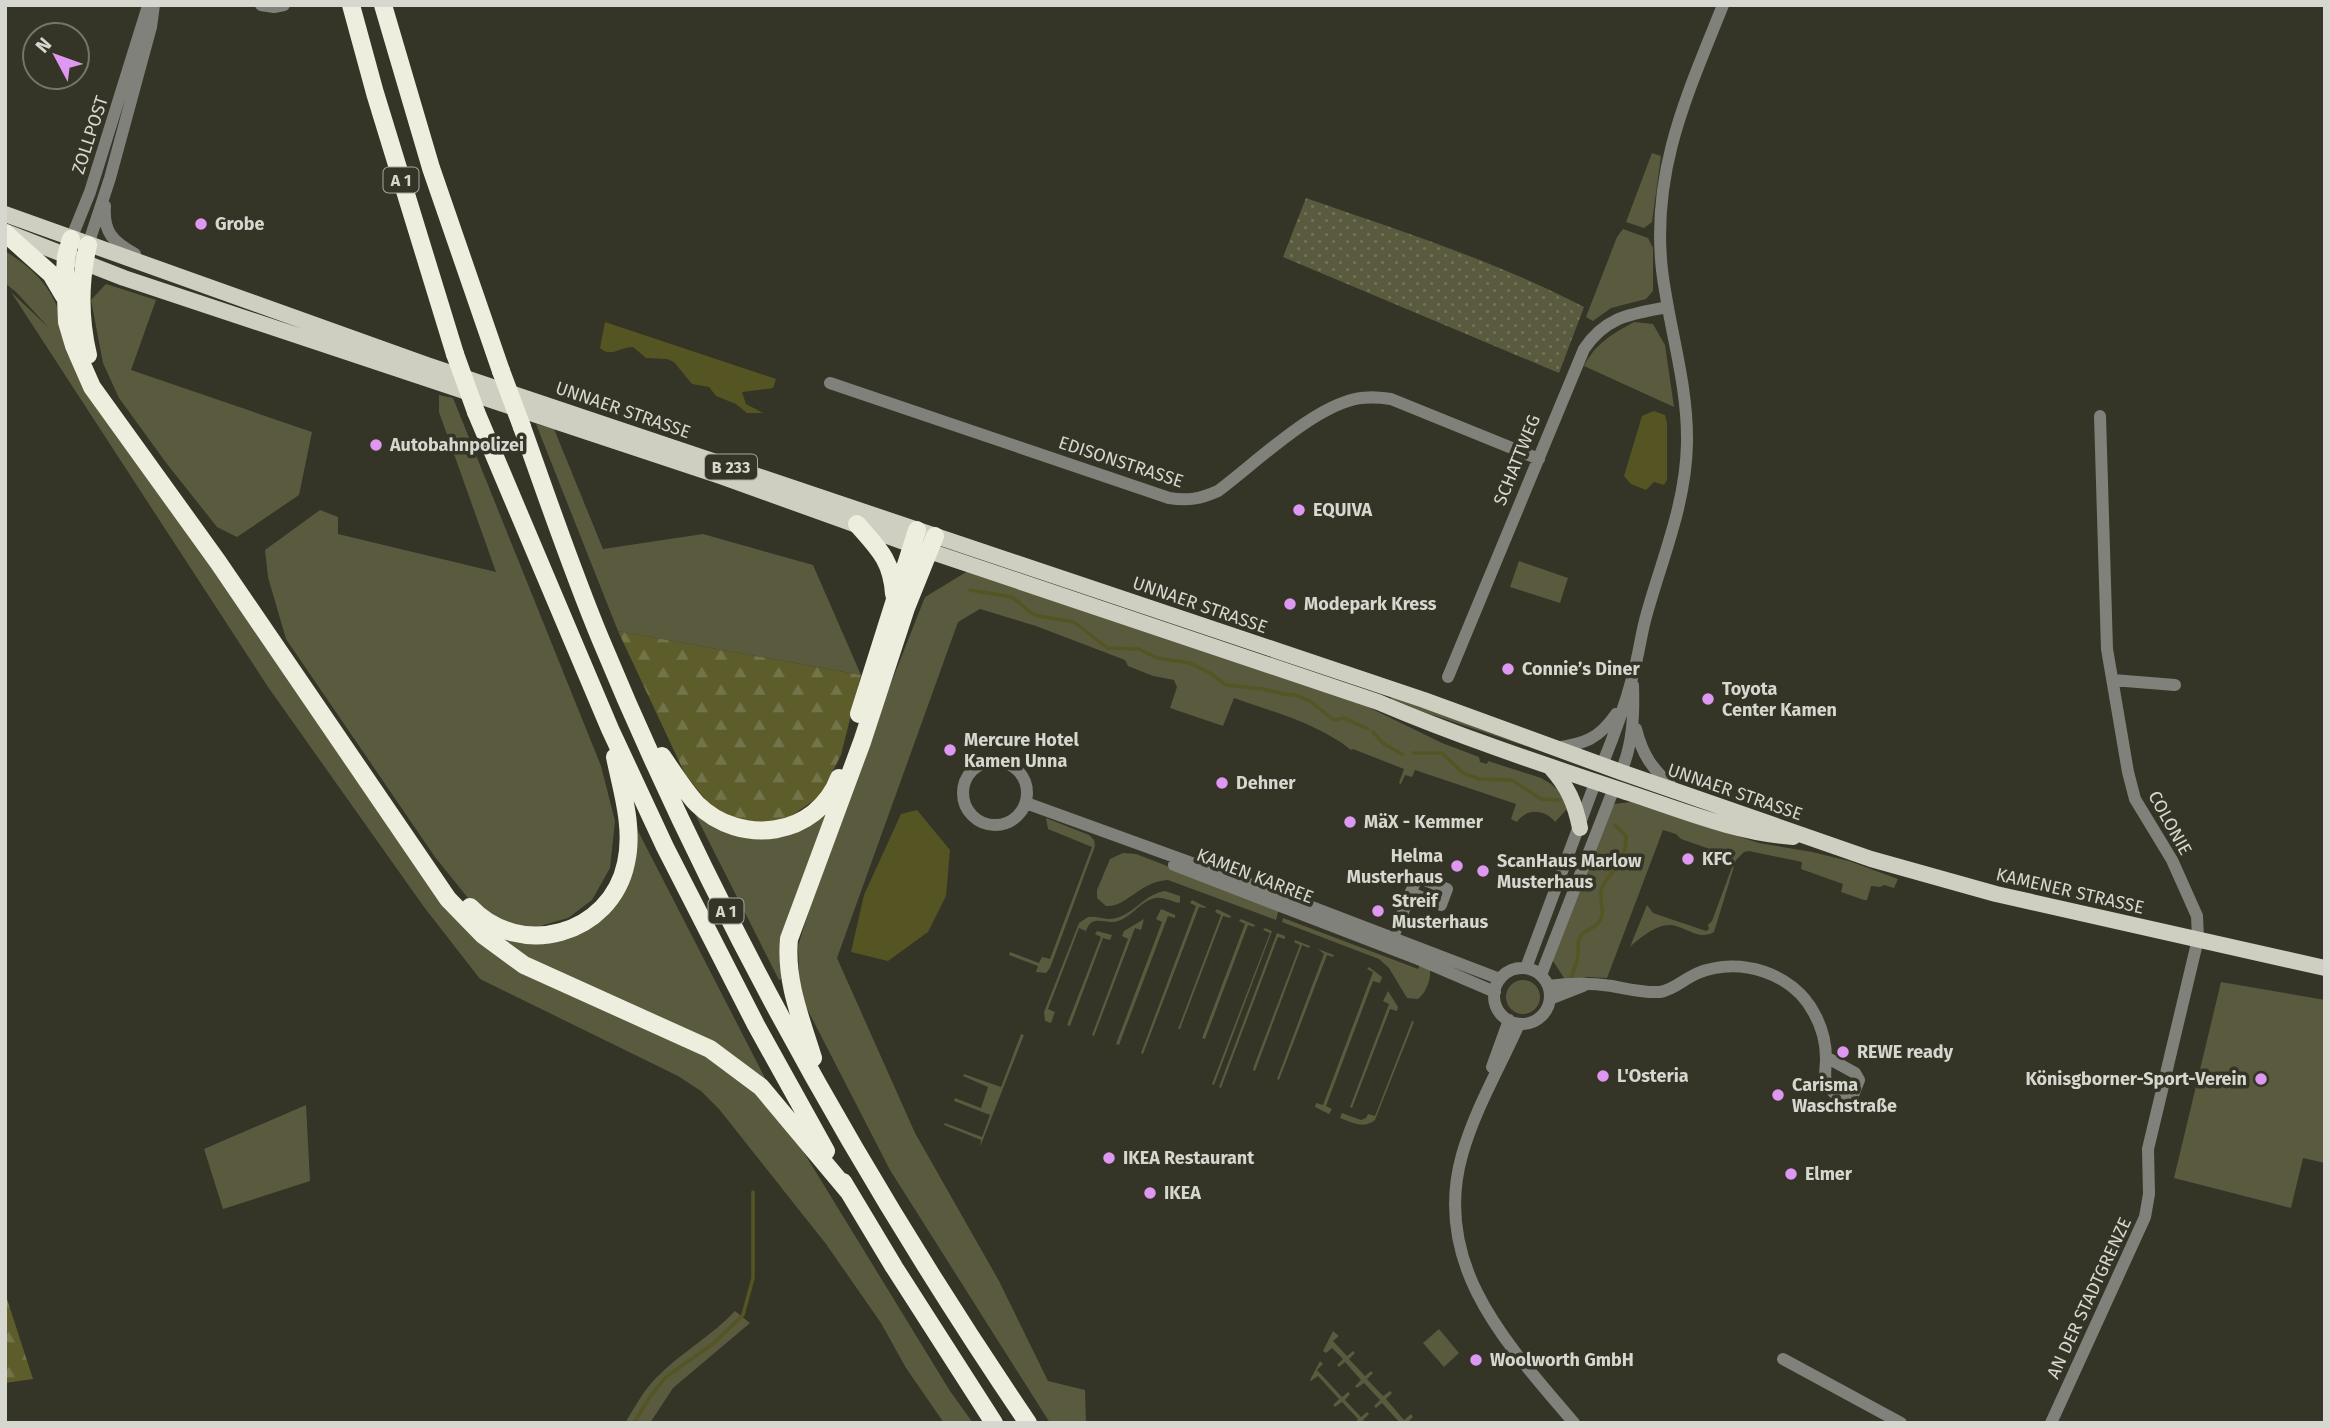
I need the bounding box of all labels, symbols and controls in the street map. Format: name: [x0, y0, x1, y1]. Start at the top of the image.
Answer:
north arrow: [21, 21, 91, 91]
text: N: [31, 33, 56, 57]
street label: ZOLLPOST: [67, 92, 113, 177]
road number: A 1: [384, 168, 418, 192]
place label: Grobe: [215, 213, 265, 235]
marker: Grobe: [193, 216, 209, 232]
street label: UNNAER STRASSE: [553, 377, 693, 443]
street label: SCHATTWEG: [1489, 411, 1545, 509]
street label: EDISONSTRASSE: [1056, 431, 1186, 493]
place label: Autobahnpolizei: [389, 434, 524, 456]
marker: Autobahnpolizei: [368, 437, 384, 453]
road number: B 233: [705, 454, 757, 480]
place label: EQUIVA: [1313, 499, 1373, 521]
marker: EQUIVA: [1291, 502, 1307, 518]
street label: UNNAER STRASSE: [1130, 572, 1270, 638]
place label: Modepark Kress: [1304, 593, 1437, 615]
marker: Modepark Kress: [1282, 596, 1298, 612]
place label: Connie’s Diner: [1522, 658, 1640, 680]
marker: Connie’s Diner: [1500, 661, 1516, 677]
place label: Toyota Center Kamen: [1722, 678, 1837, 721]
marker: Toyota Center Kamen: [1700, 691, 1716, 707]
place label: Mercure Hotel Kamen Unna: [964, 729, 1079, 772]
marker: Mercure Hotel Kamen Unna: [942, 742, 958, 758]
street label: UNNAER STRASSE: [1665, 759, 1805, 825]
place label: Dehner: [1236, 772, 1296, 794]
marker: Dehner: [1214, 775, 1230, 791]
street label: COLONIE: [2143, 787, 2197, 859]
place label: MäX - Kemmer: [1364, 811, 1484, 833]
marker: MäX - Kemmer: [1342, 814, 1358, 830]
street label: KAMEN KARREE: [1193, 844, 1317, 908]
place label: Helma Musterhaus: [1347, 845, 1443, 888]
place label: KFC: [1702, 848, 1733, 870]
place label: ScanHaus Marlow Musterhaus: [1497, 850, 1642, 893]
marker: KFC: [1680, 851, 1696, 867]
marker: Helma Musterhaus: [1449, 858, 1465, 874]
marker: ScanHaus Marlow Musterhaus: [1475, 863, 1491, 879]
street label: KAMENER STRASSE: [1994, 863, 2146, 919]
place label: Streif Musterhaus: [1392, 890, 1488, 933]
road number: A 1: [708, 898, 744, 923]
marker: Streif Musterhaus: [1370, 903, 1386, 919]
place label: REWE ready: [1857, 1041, 1954, 1063]
marker: REWE ready: [1835, 1044, 1851, 1060]
place label: L'Osteria: [1617, 1065, 1689, 1087]
marker: L'Osteria: [1595, 1068, 1611, 1084]
place label: Könisgborner-Sport-Verein: [2025, 1068, 2247, 1090]
marker: Könisgborner-Sport-Verein: [2253, 1071, 2269, 1087]
place label: Carisma Waschstraße: [1792, 1074, 1897, 1117]
marker: Carisma Waschstraße: [1770, 1087, 1786, 1103]
place label: IKEA Restaurant: [1123, 1147, 1255, 1169]
marker: IKEA Restaurant: [1101, 1150, 1117, 1166]
place label: Elmer: [1805, 1163, 1853, 1185]
marker: Elmer: [1783, 1166, 1799, 1182]
place label: IKEA: [1164, 1182, 1201, 1204]
marker: IKEA: [1142, 1185, 1158, 1201]
street label: AN DER STADTGRENZE: [2042, 1214, 2136, 1382]
place label: Woolworth GmbH: [1490, 1349, 1634, 1371]
marker: Woolworth GmbH: [1468, 1352, 1484, 1368]

